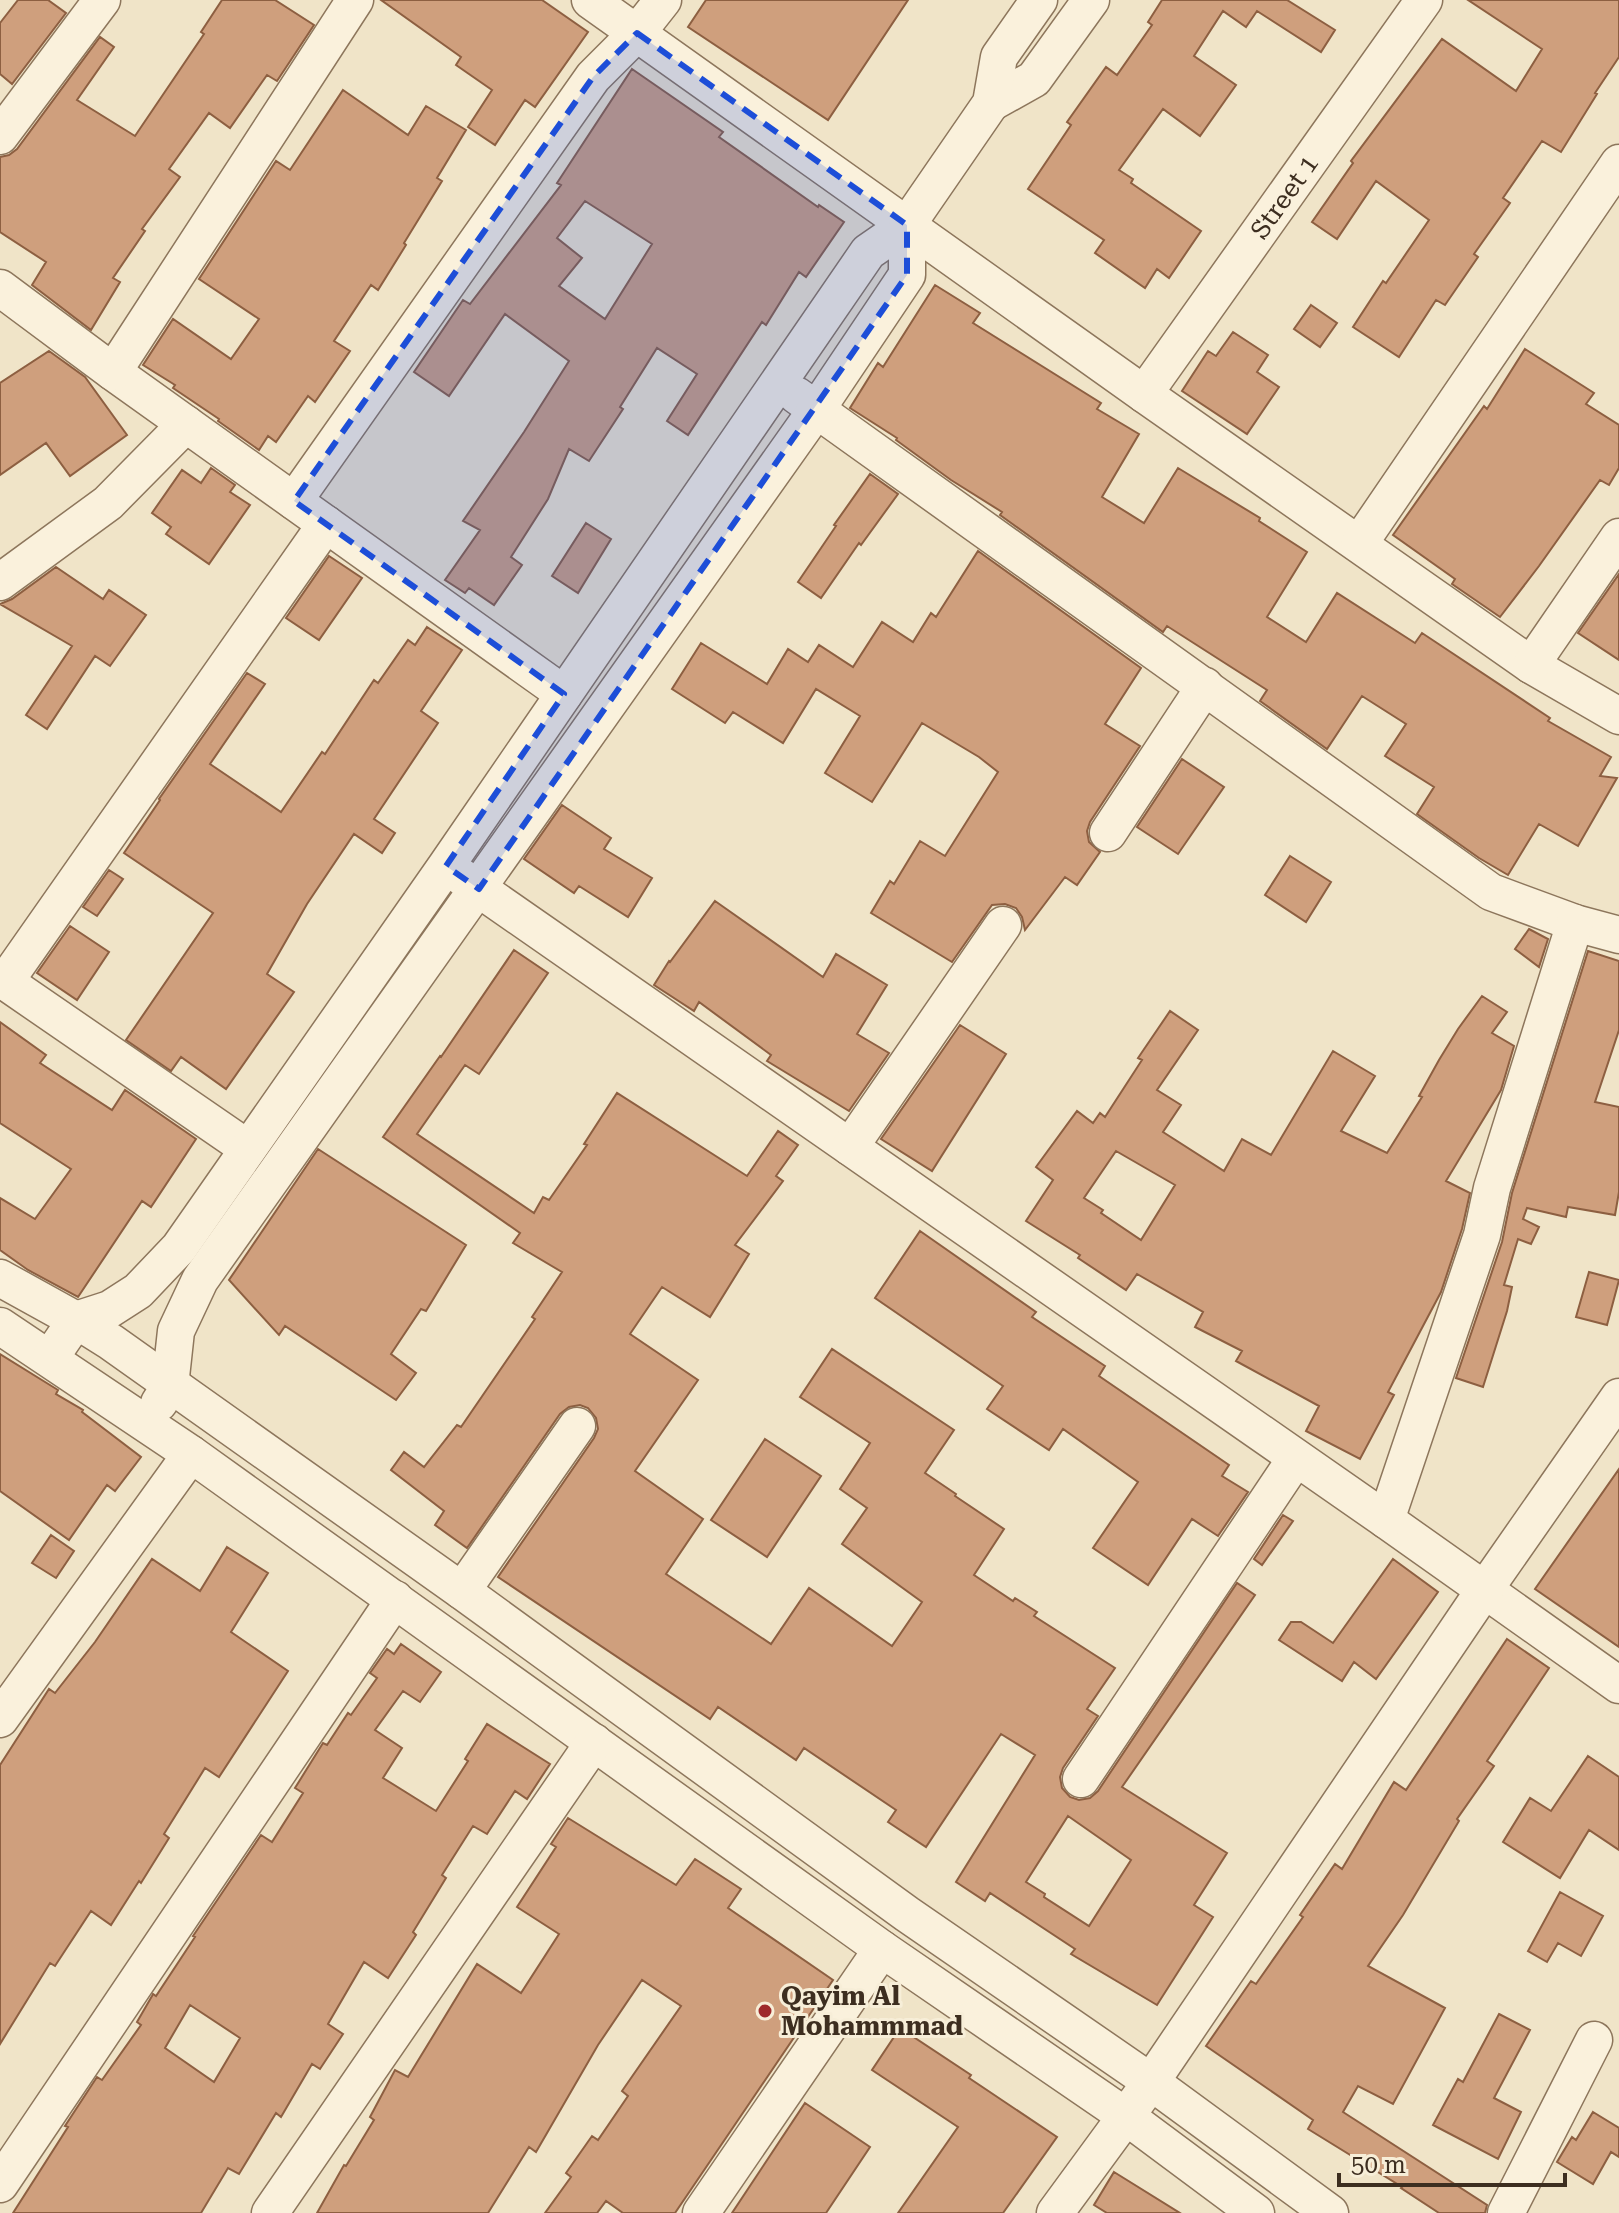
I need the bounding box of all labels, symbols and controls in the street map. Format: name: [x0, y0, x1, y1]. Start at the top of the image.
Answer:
street label: Street 1: [1244, 149, 1324, 244]
place label: Qayim Al Mohammmad: [781, 1981, 963, 2041]
marker: Qayim Al Mohammmad: [756, 2002, 774, 2020]
scale bar: [1339, 2137, 1565, 2187]
text: 50 m: [1351, 2151, 1406, 2179]

